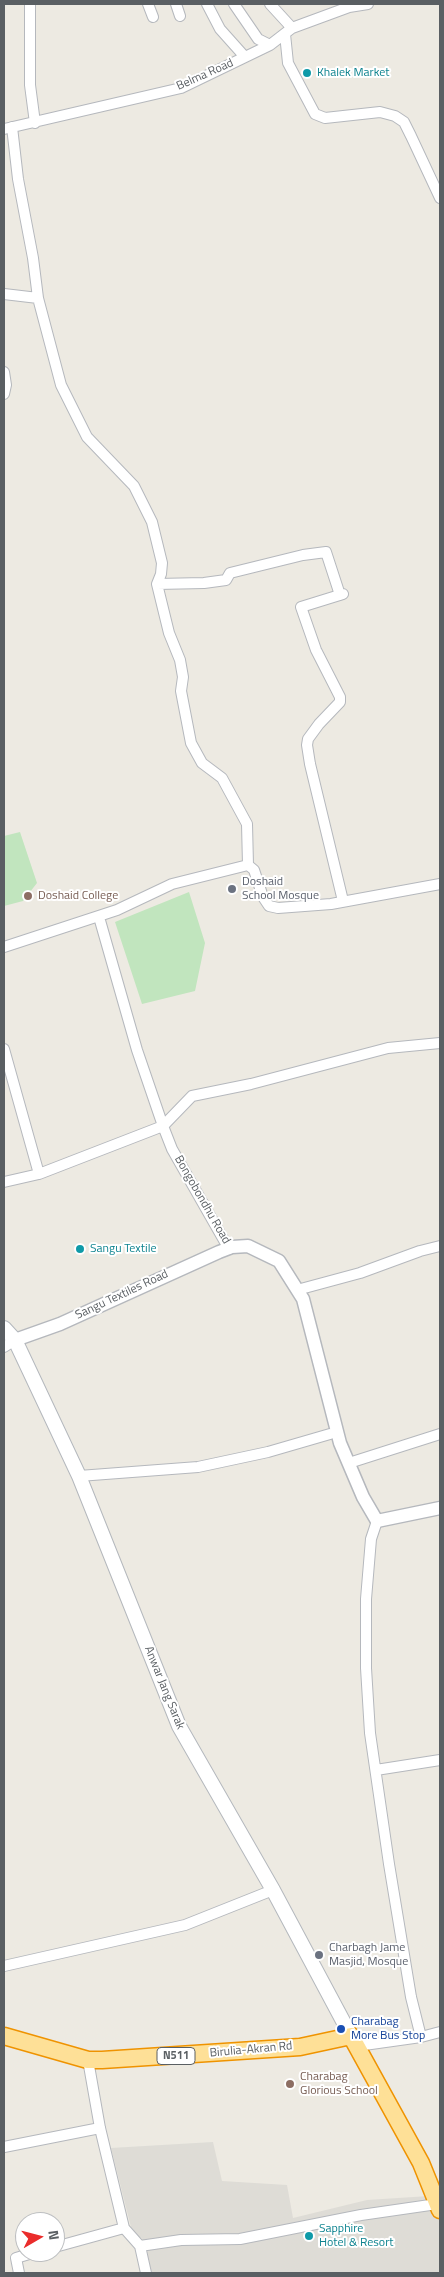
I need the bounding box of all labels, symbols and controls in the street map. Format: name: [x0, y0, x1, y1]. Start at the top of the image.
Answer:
street label: Belma Road: [174, 56, 236, 94]
place label: Khalek Market: [317, 66, 390, 80]
marker: Khalek Market: [301, 67, 313, 79]
place label: Doshaid School Mosque: [242, 875, 319, 903]
marker: Doshaid School Mosque: [226, 883, 238, 895]
place label: Doshaid College: [38, 889, 118, 903]
marker: Doshaid College: [22, 890, 34, 902]
street label: Bongobondhu Road: [171, 1153, 233, 1247]
place label: Sangu Textile: [90, 1242, 156, 1256]
marker: Sangu Textile: [74, 1243, 86, 1255]
street label: Sangu Textiles Road: [73, 1267, 171, 1323]
street label: Anwar Jang Sarak: [141, 1644, 187, 1732]
place label: Charbagh Jame Masjid, Mosque: [329, 1941, 408, 1969]
marker: Charbagh Jame Masjid, Mosque: [313, 1949, 325, 1961]
place label: Charabag More Bus Stop: [351, 2015, 425, 2043]
marker: Charabag More Bus Stop: [335, 2023, 347, 2035]
street label: Birulia-Akran Rd: [209, 2039, 293, 2061]
road number: N511: [157, 2048, 195, 2064]
place label: Charabag Glorious School: [300, 2070, 378, 2098]
marker: Charabag Glorious School: [284, 2078, 296, 2090]
north arrow: [15, 2212, 65, 2262]
place label: Sapphire Hotel & Resort: [319, 2222, 394, 2250]
text: N: [43, 2229, 65, 2241]
marker: Sapphire Hotel & Resort: [303, 2230, 315, 2242]

